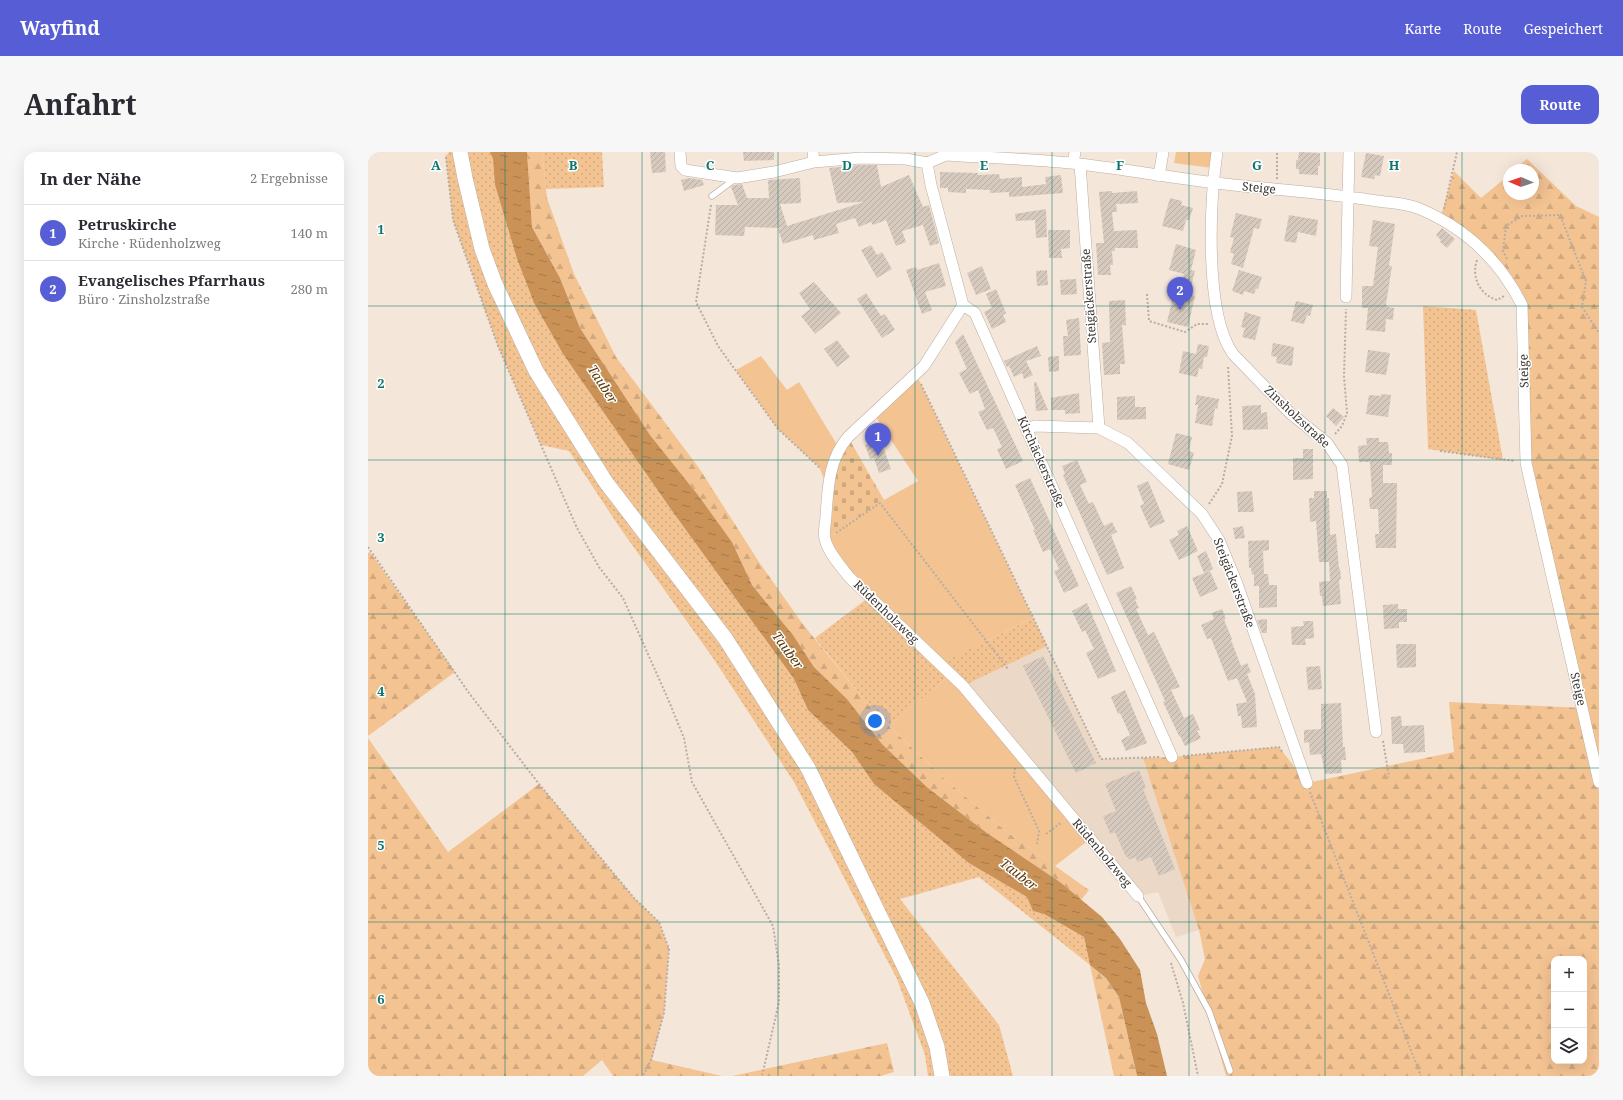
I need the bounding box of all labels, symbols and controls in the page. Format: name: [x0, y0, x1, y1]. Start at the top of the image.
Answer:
text: Wayfind: [20, 15, 100, 41]
text: Karte: [1405, 19, 1441, 38]
text: Route: [1463, 19, 1502, 38]
text: Gespeichert: [1524, 19, 1603, 38]
text: Anfahrt: [24, 85, 137, 123]
button: Route: [1521, 85, 1599, 124]
text: A: [431, 156, 441, 174]
text: B: [569, 156, 578, 174]
text: C: [706, 156, 715, 174]
text: D: [842, 156, 852, 174]
text: E: [980, 156, 989, 174]
text: F: [1116, 156, 1124, 174]
text: G: [1252, 156, 1262, 174]
text: H: [1389, 156, 1400, 174]
north arrow: [1503, 164, 1539, 200]
text: In der Nähe: [40, 167, 141, 190]
text: 2 Ergebnisse: [250, 169, 328, 187]
street label: Steige: [1241, 177, 1277, 198]
text: Petruskirche: [78, 214, 176, 234]
text: 1: [377, 220, 385, 238]
text: 1: [49, 224, 57, 242]
text: 140 m: [291, 224, 328, 242]
text: Kirche · Rüdenholzweg: [78, 234, 221, 252]
street label: Steigäckerstraße: [1077, 248, 1100, 344]
text: Evangelisches Pfarrhaus: [78, 270, 265, 290]
pin: 2: [1167, 277, 1193, 310]
text: 2: [49, 280, 57, 298]
text: 280 m: [291, 280, 328, 298]
text: Büro · Zinsholzstraße: [78, 290, 210, 308]
street label: Steige: [1514, 354, 1533, 388]
water label: Tauber: [584, 361, 623, 408]
text: 2: [377, 374, 385, 392]
street label: Zinsholzstraße: [1261, 382, 1334, 452]
street label: Kirchäckerstraße: [1014, 413, 1069, 510]
pin: 1: [865, 423, 891, 456]
text: 3: [377, 528, 385, 546]
street label: Steigäckerstraße: [1210, 535, 1259, 630]
street label: Rüdenholzweg: [850, 576, 923, 648]
water label: Tauber: [768, 627, 808, 673]
street label: Steige: [1566, 670, 1591, 707]
text: 4: [377, 682, 385, 700]
your location: [865, 711, 885, 731]
street label: Rüdenholzweg: [1069, 815, 1136, 891]
text: 5: [377, 836, 385, 854]
water label: Tauber: [997, 854, 1042, 895]
map controls: [1551, 956, 1587, 1064]
button: +: [1551, 956, 1587, 992]
text: 6: [377, 990, 385, 1008]
button: −: [1551, 992, 1587, 1028]
button: layers: [1551, 1028, 1587, 1064]

